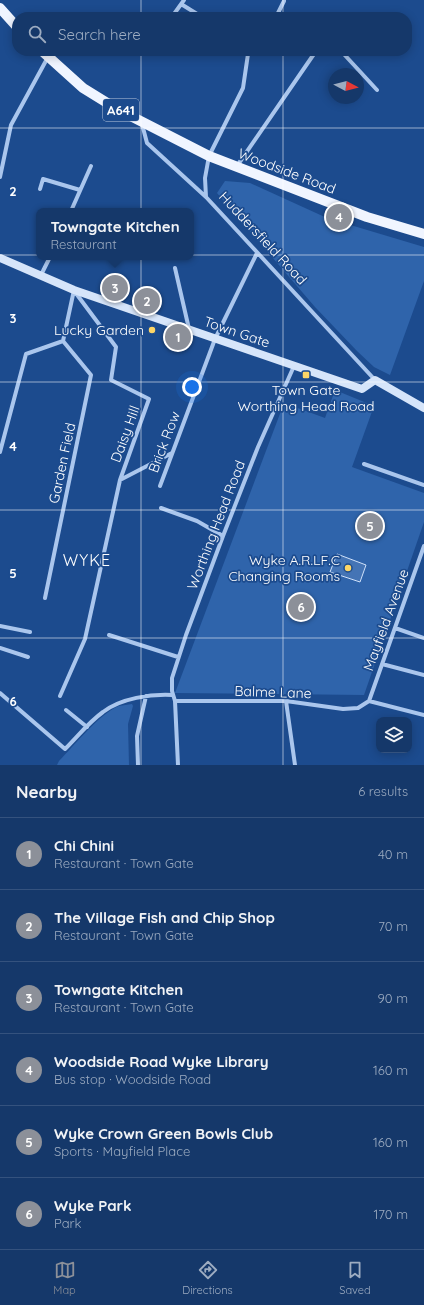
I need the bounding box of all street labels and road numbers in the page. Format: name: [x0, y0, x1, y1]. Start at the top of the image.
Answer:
road number: A641: [103, 99, 139, 121]
street label: Woodside Road: [236, 144, 338, 198]
street label: Huddersfield Road: [215, 188, 311, 288]
street label: Town Gate: [202, 312, 272, 352]
street label: Daisy Hill: [106, 403, 144, 465]
street label: Brick Row: [144, 408, 184, 475]
street label: Garden Field: [45, 421, 79, 505]
street label: Worthing Head Road: [183, 458, 249, 592]
street label: Mayfield Avenue: [359, 566, 413, 673]
street label: Balme Lane: [234, 682, 312, 702]

